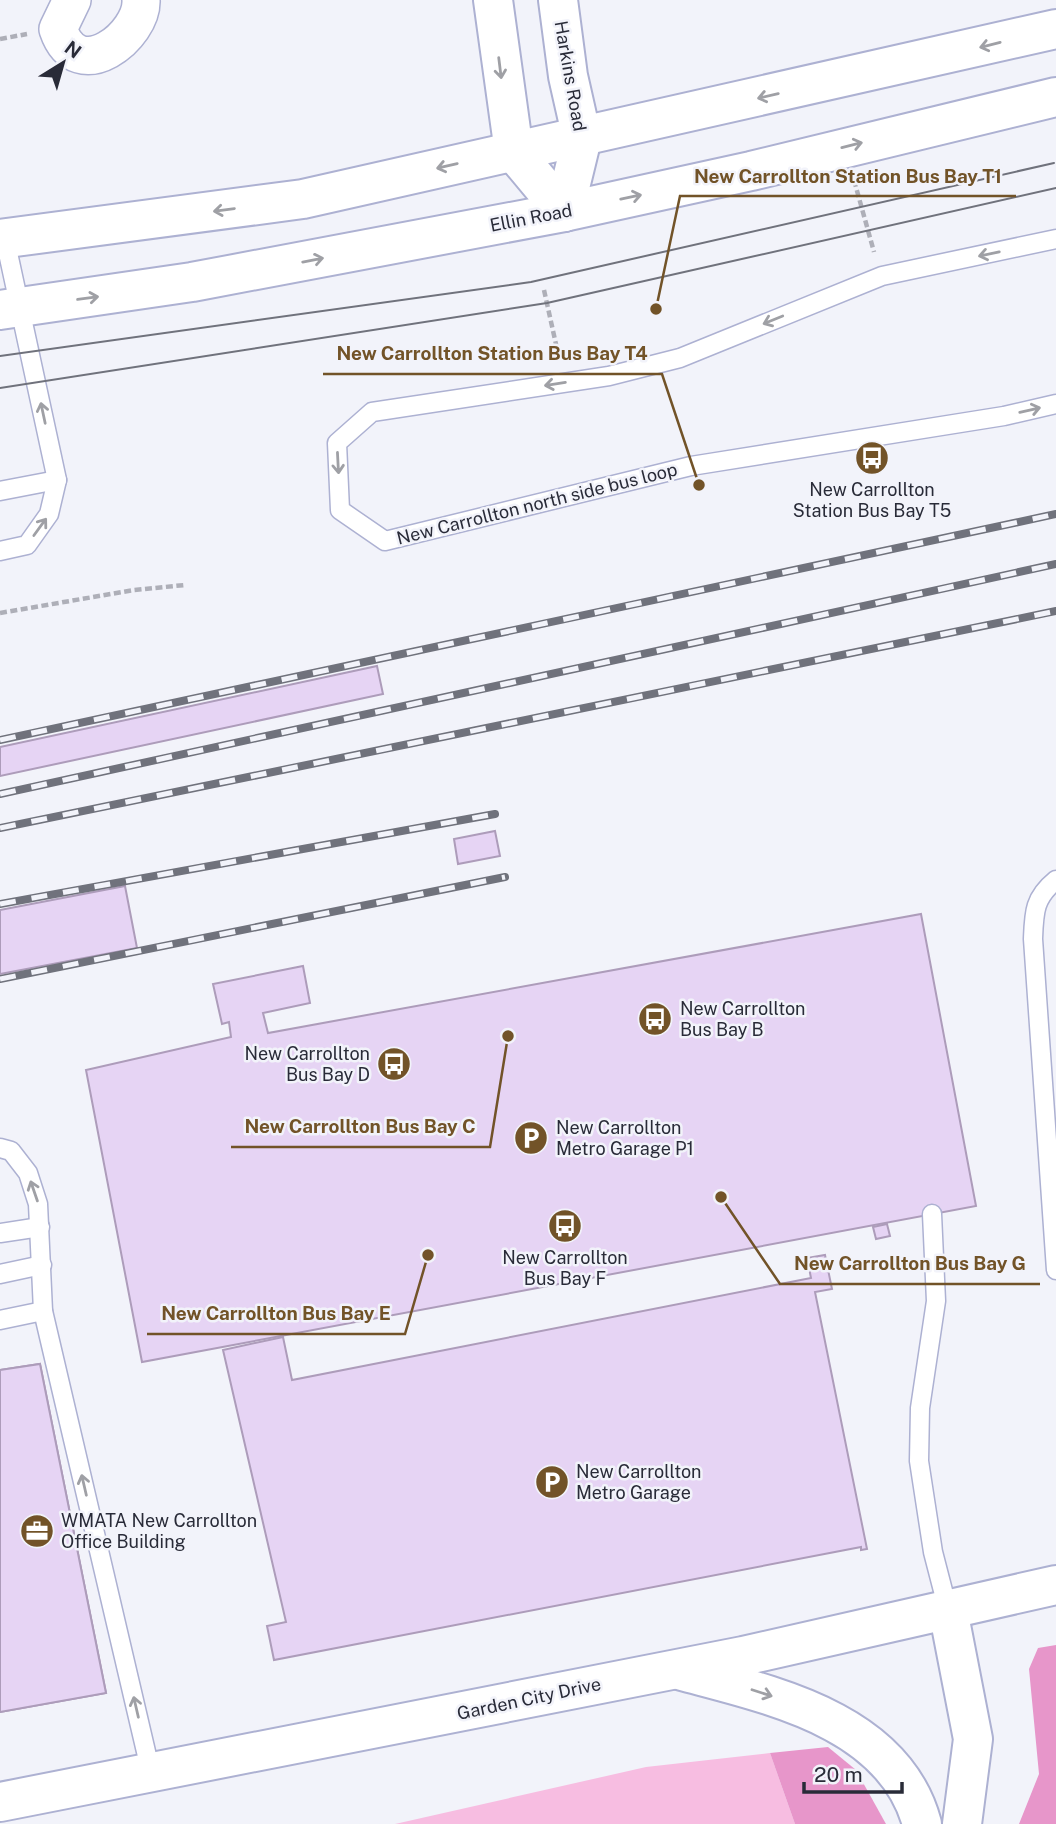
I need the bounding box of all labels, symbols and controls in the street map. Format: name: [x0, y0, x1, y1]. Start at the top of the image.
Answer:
street label: Harkins Road: [550, 19, 591, 133]
north arrow: [28, 28, 98, 98]
text: N: [61, 36, 86, 63]
one-way arrow: [979, 39, 1002, 53]
one-way arrow: [494, 56, 507, 79]
one-way arrow: [757, 90, 780, 104]
one-way arrow: [840, 138, 863, 151]
callout: New Carrollton Station Bus Bay T1: [680, 156, 1016, 196]
one-way arrow: [436, 160, 459, 173]
text: New Carrollton Station Bus Bay T1: [694, 165, 1002, 187]
one-way arrow: [619, 190, 642, 203]
street label: Ellin Road: [488, 199, 574, 236]
one-way arrow: [213, 203, 236, 216]
one-way arrow: [978, 248, 1001, 262]
one-way arrow: [301, 253, 324, 266]
one-way arrow: [77, 291, 99, 304]
one-way arrow: [762, 315, 784, 328]
callout: New Carrollton Station Bus Bay T4: [323, 334, 662, 374]
text: New Carrollton Station Bus Bay T4: [336, 342, 648, 364]
one-way arrow: [544, 378, 567, 391]
one-way arrow: [35, 402, 49, 425]
one-way arrow: [1018, 403, 1041, 416]
bus stop icon: New Carrollton Station Bus Bay T5: [853, 439, 891, 477]
one-way arrow: [332, 451, 345, 473]
street label: New Carrollton north side bus loop: [394, 458, 679, 549]
place label: New Carrollton Station Bus Bay T5: [793, 479, 951, 521]
one-way arrow: [33, 518, 47, 537]
place label: New Carrollton Bus Bay B: [680, 998, 805, 1040]
bus stop icon: New Carrollton Bus Bay B: [636, 1000, 674, 1038]
place label: New Carrollton Bus Bay D: [245, 1043, 370, 1085]
bus stop icon: New Carrollton Bus Bay D: [375, 1045, 413, 1083]
callout: New Carrollton Bus Bay C: [231, 1107, 490, 1147]
text: New Carrollton Bus Bay C: [244, 1115, 476, 1137]
place label: New Carrollton Metro Garage P1: [556, 1117, 694, 1159]
parking icon: New Carrollton Metro Garage P1: [512, 1119, 550, 1157]
one-way arrow: [27, 1180, 40, 1202]
bus stop icon: New Carrollton Bus Bay F: [546, 1207, 584, 1245]
callout: New Carrollton Bus Bay G: [780, 1244, 1040, 1284]
place label: New Carrollton Bus Bay F: [502, 1247, 628, 1289]
text: New Carrollton Bus Bay G: [794, 1252, 1026, 1274]
callout: New Carrollton Bus Bay E: [147, 1294, 405, 1334]
text: New Carrollton Bus Bay E: [161, 1302, 391, 1324]
place label: New Carrollton Metro Garage: [576, 1461, 701, 1503]
parking icon: New Carrollton Metro Garage: [533, 1463, 571, 1501]
one-way arrow: [77, 1474, 90, 1497]
place label: WMATA New Carrollton Office Building: [61, 1510, 257, 1552]
office icon: WMATA New Carrollton Office Building: [18, 1512, 56, 1550]
street label: Garden City Drive: [455, 1673, 603, 1724]
one-way arrow: [751, 1688, 773, 1701]
one-way arrow: [129, 1696, 142, 1718]
scale bar: [804, 1750, 902, 1794]
text: 20 m: [814, 1762, 863, 1787]

